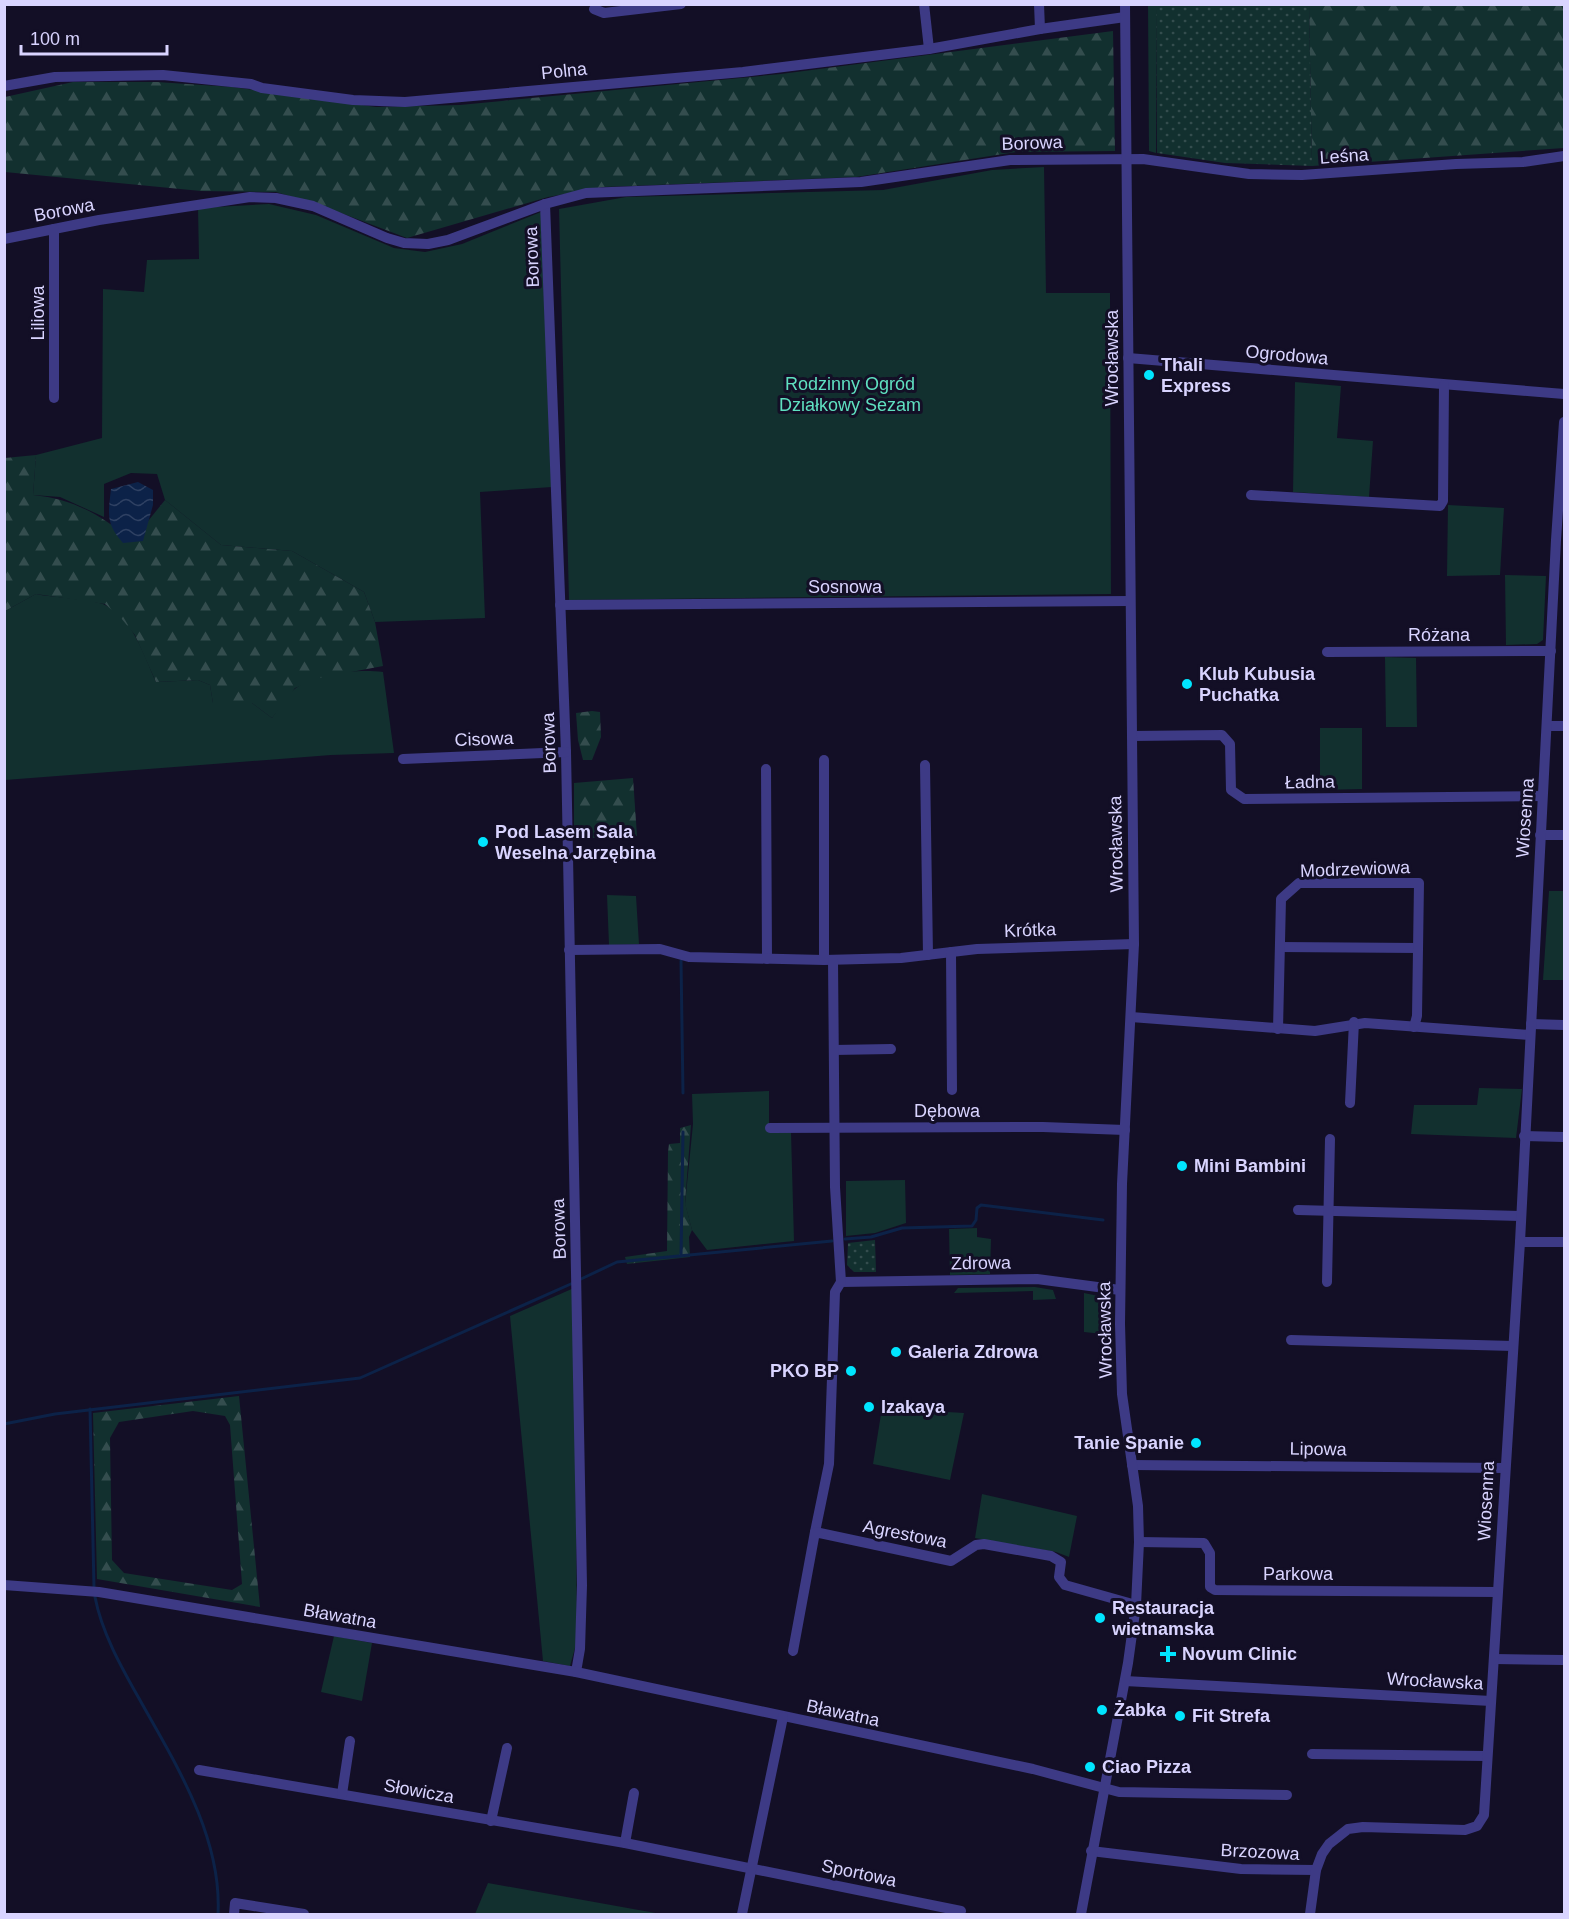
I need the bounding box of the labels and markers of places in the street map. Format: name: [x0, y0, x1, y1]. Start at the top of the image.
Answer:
place label: Thali Express: [1161, 355, 1231, 396]
marker: Thali Express: [1142, 368, 1156, 382]
place label: Klub Kubusia Puchatka: [1199, 664, 1316, 705]
marker: Klub Kubusia Puchatka: [1180, 677, 1194, 691]
place label: Pod Lasem Sala Weselna Jarzębina: [495, 822, 657, 863]
marker: Pod Lasem Sala Weselna Jarzębina: [476, 835, 490, 849]
place label: Mini Bambini: [1194, 1156, 1306, 1176]
marker: Mini Bambini: [1175, 1159, 1189, 1173]
place label: Galeria Zdrowa: [908, 1342, 1039, 1362]
marker: Galeria Zdrowa: [889, 1345, 903, 1359]
place label: PKO BP: [770, 1361, 839, 1381]
marker: PKO BP: [844, 1364, 858, 1378]
place label: Izakaya: [881, 1397, 946, 1417]
marker: Izakaya: [862, 1400, 876, 1414]
place label: Tanie Spanie: [1074, 1433, 1184, 1453]
marker: Tanie Spanie: [1189, 1436, 1203, 1450]
place label: Restauracja wietnamska: [1111, 1598, 1215, 1639]
marker: Restauracja wietnamska: [1093, 1611, 1107, 1625]
place label: Novum Clinic: [1182, 1644, 1297, 1664]
marker: Novum Clinic: [1159, 1645, 1177, 1663]
place label: Żabka: [1114, 1700, 1167, 1720]
marker: Żabka: [1095, 1703, 1109, 1717]
place label: Fit Strefa: [1192, 1706, 1271, 1726]
marker: Fit Strefa: [1173, 1709, 1187, 1723]
place label: Ciao Pizza: [1102, 1757, 1192, 1777]
marker: Ciao Pizza: [1083, 1760, 1097, 1774]

